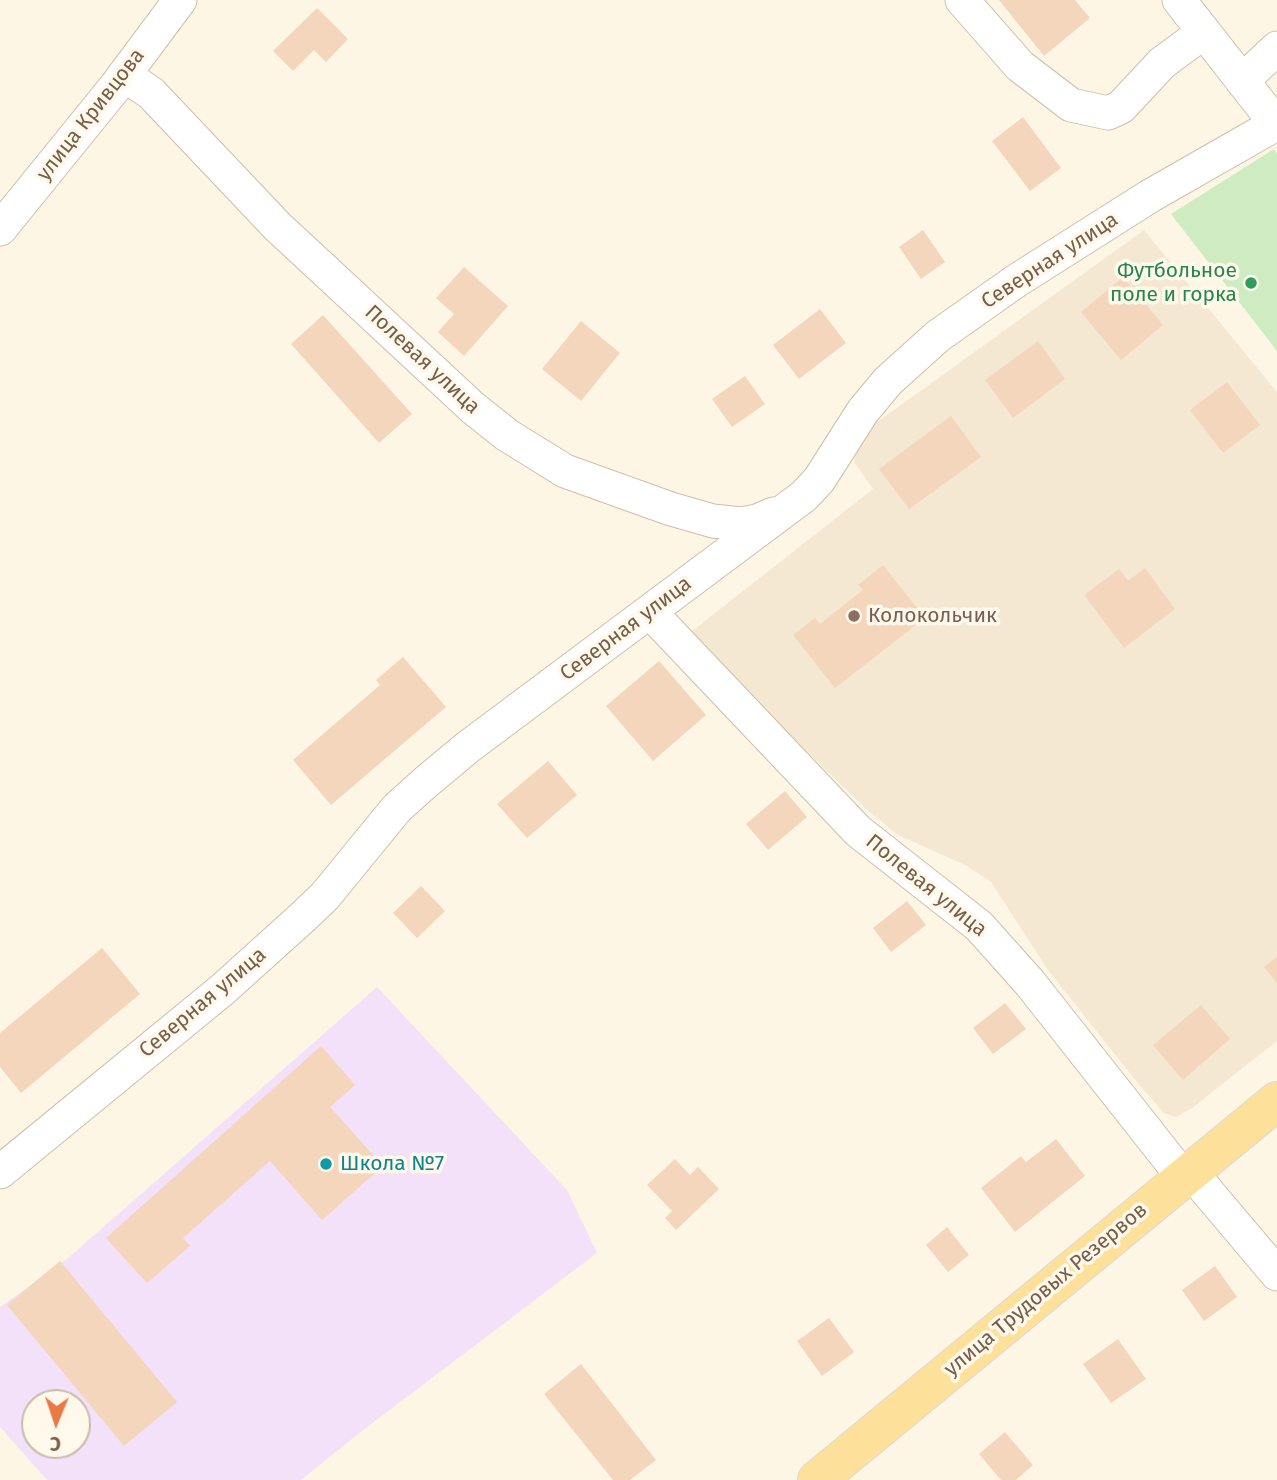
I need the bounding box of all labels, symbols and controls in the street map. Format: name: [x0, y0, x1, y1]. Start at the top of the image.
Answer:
street label: улица Кривцова: [32, 44, 150, 186]
street label: Северная улица: [977, 207, 1123, 315]
place label: Футбольное поле и горка: [1110, 258, 1237, 308]
marker: Футбольное поле и горка: [1243, 275, 1259, 291]
street label: Полевая улица: [359, 300, 485, 420]
street label: Северная улица: [555, 571, 697, 687]
place label: Колокольчик: [868, 603, 997, 629]
marker: Колокольчик: [846, 608, 862, 624]
street label: Полевая улица: [860, 829, 992, 943]
street label: Северная улица: [134, 943, 272, 1063]
place label: Школа №7: [340, 1151, 444, 1177]
marker: Школа №7: [318, 1156, 334, 1172]
street label: улица Трудовых Резервов: [939, 1198, 1153, 1382]
north arrow: [21, 1389, 91, 1459]
text: С: [49, 1432, 61, 1455]

